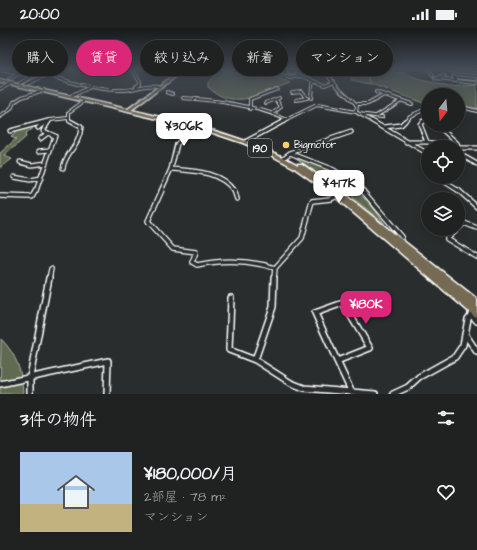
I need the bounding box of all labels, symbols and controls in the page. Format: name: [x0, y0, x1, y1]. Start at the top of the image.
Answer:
text: 20:00: [20, 4, 59, 25]
chip: 購入: [12, 40, 68, 76]
chip: 賃貸: [76, 40, 132, 76]
chip: 絞り込み: [140, 40, 224, 76]
chip: 新着: [232, 40, 288, 76]
chip: マンション: [296, 40, 393, 76]
north arrow: [421, 88, 465, 132]
map controls: [421, 88, 465, 236]
pin: ¥306K: [156, 113, 212, 147]
text: ¥306K: [165, 117, 203, 135]
place label: Bigmotor: [294, 138, 337, 153]
road number: 190: [248, 139, 272, 157]
marker: Bigmotor: [281, 140, 291, 150]
button: locate: [421, 140, 465, 184]
pin: ¥417K: [311, 170, 367, 204]
text: ¥417K: [322, 174, 356, 192]
button: layers: [421, 192, 465, 236]
pin: ¥180K: [338, 291, 394, 325]
text: ¥180K: [349, 295, 383, 313]
icon: filters: [435, 407, 457, 429]
text: 3件の物件: [20, 408, 97, 432]
text: ¥180,000/月: [144, 462, 237, 486]
icon: home: [52, 468, 100, 516]
icon: heart: [435, 481, 457, 503]
text: 2部屋 · 78 m²: [144, 488, 226, 506]
text: マンション: [144, 508, 208, 526]

